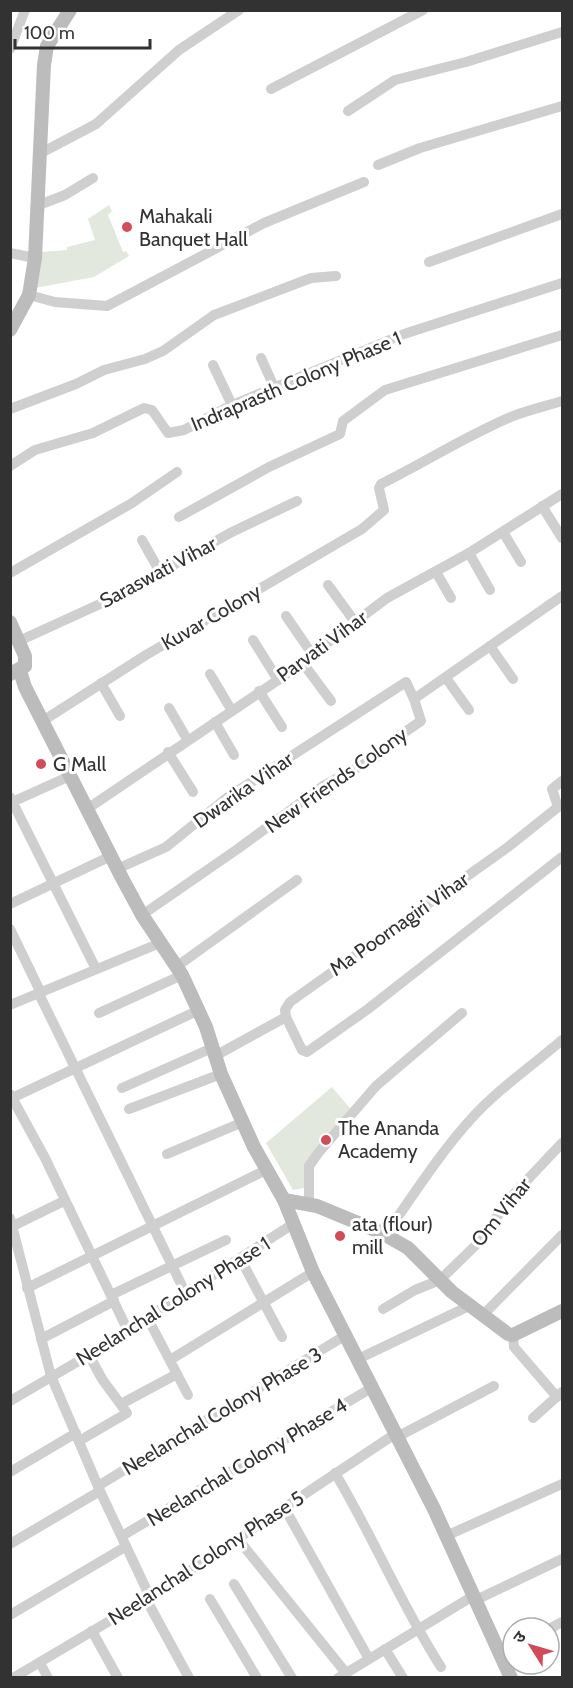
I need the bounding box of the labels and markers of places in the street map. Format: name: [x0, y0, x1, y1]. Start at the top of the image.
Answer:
place label: Mahakali Banquet Hall: [139, 204, 248, 251]
marker: Mahakali Banquet Hall: [120, 220, 134, 234]
place label: G Mall: [53, 752, 106, 776]
marker: G Mall: [34, 757, 48, 771]
place label: The Ananda Academy: [338, 1116, 439, 1163]
marker: The Ananda Academy: [319, 1133, 333, 1147]
place label: ata (flour) mill: [352, 1212, 433, 1259]
marker: ata (flour) mill: [333, 1229, 347, 1243]

